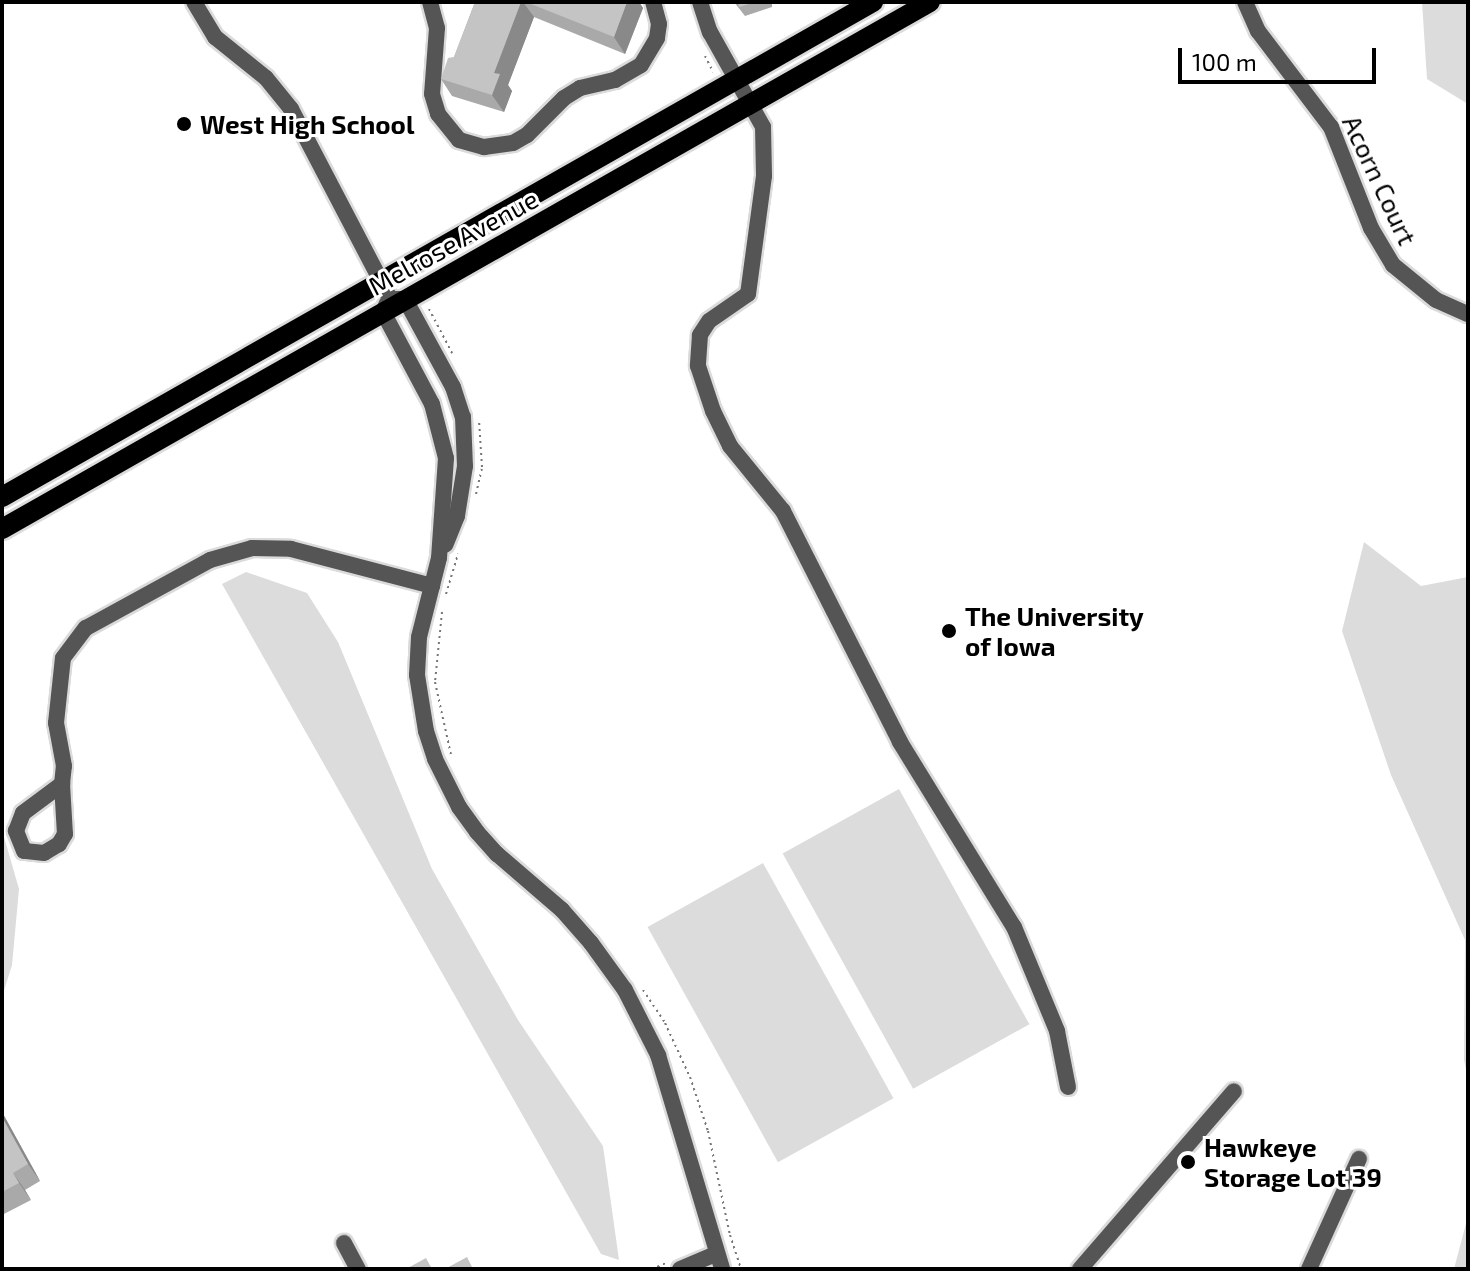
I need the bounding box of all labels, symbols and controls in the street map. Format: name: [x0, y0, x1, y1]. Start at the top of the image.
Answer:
scale bar: [1182, 32, 1380, 82]
text: 100 m: [1192, 47, 1257, 76]
place label: West High School: [200, 108, 414, 140]
street label: Acorn Court: [1336, 110, 1424, 250]
marker: West High School: [175, 115, 193, 133]
street label: Melrose Avenue: [363, 182, 543, 302]
place label: The University of Iowa: [965, 600, 1144, 662]
marker: The University of Iowa: [940, 622, 958, 640]
place label: Hawkeye Storage Lot 39: [1204, 1131, 1382, 1192]
marker: Hawkeye Storage Lot 39: [1179, 1153, 1197, 1171]

